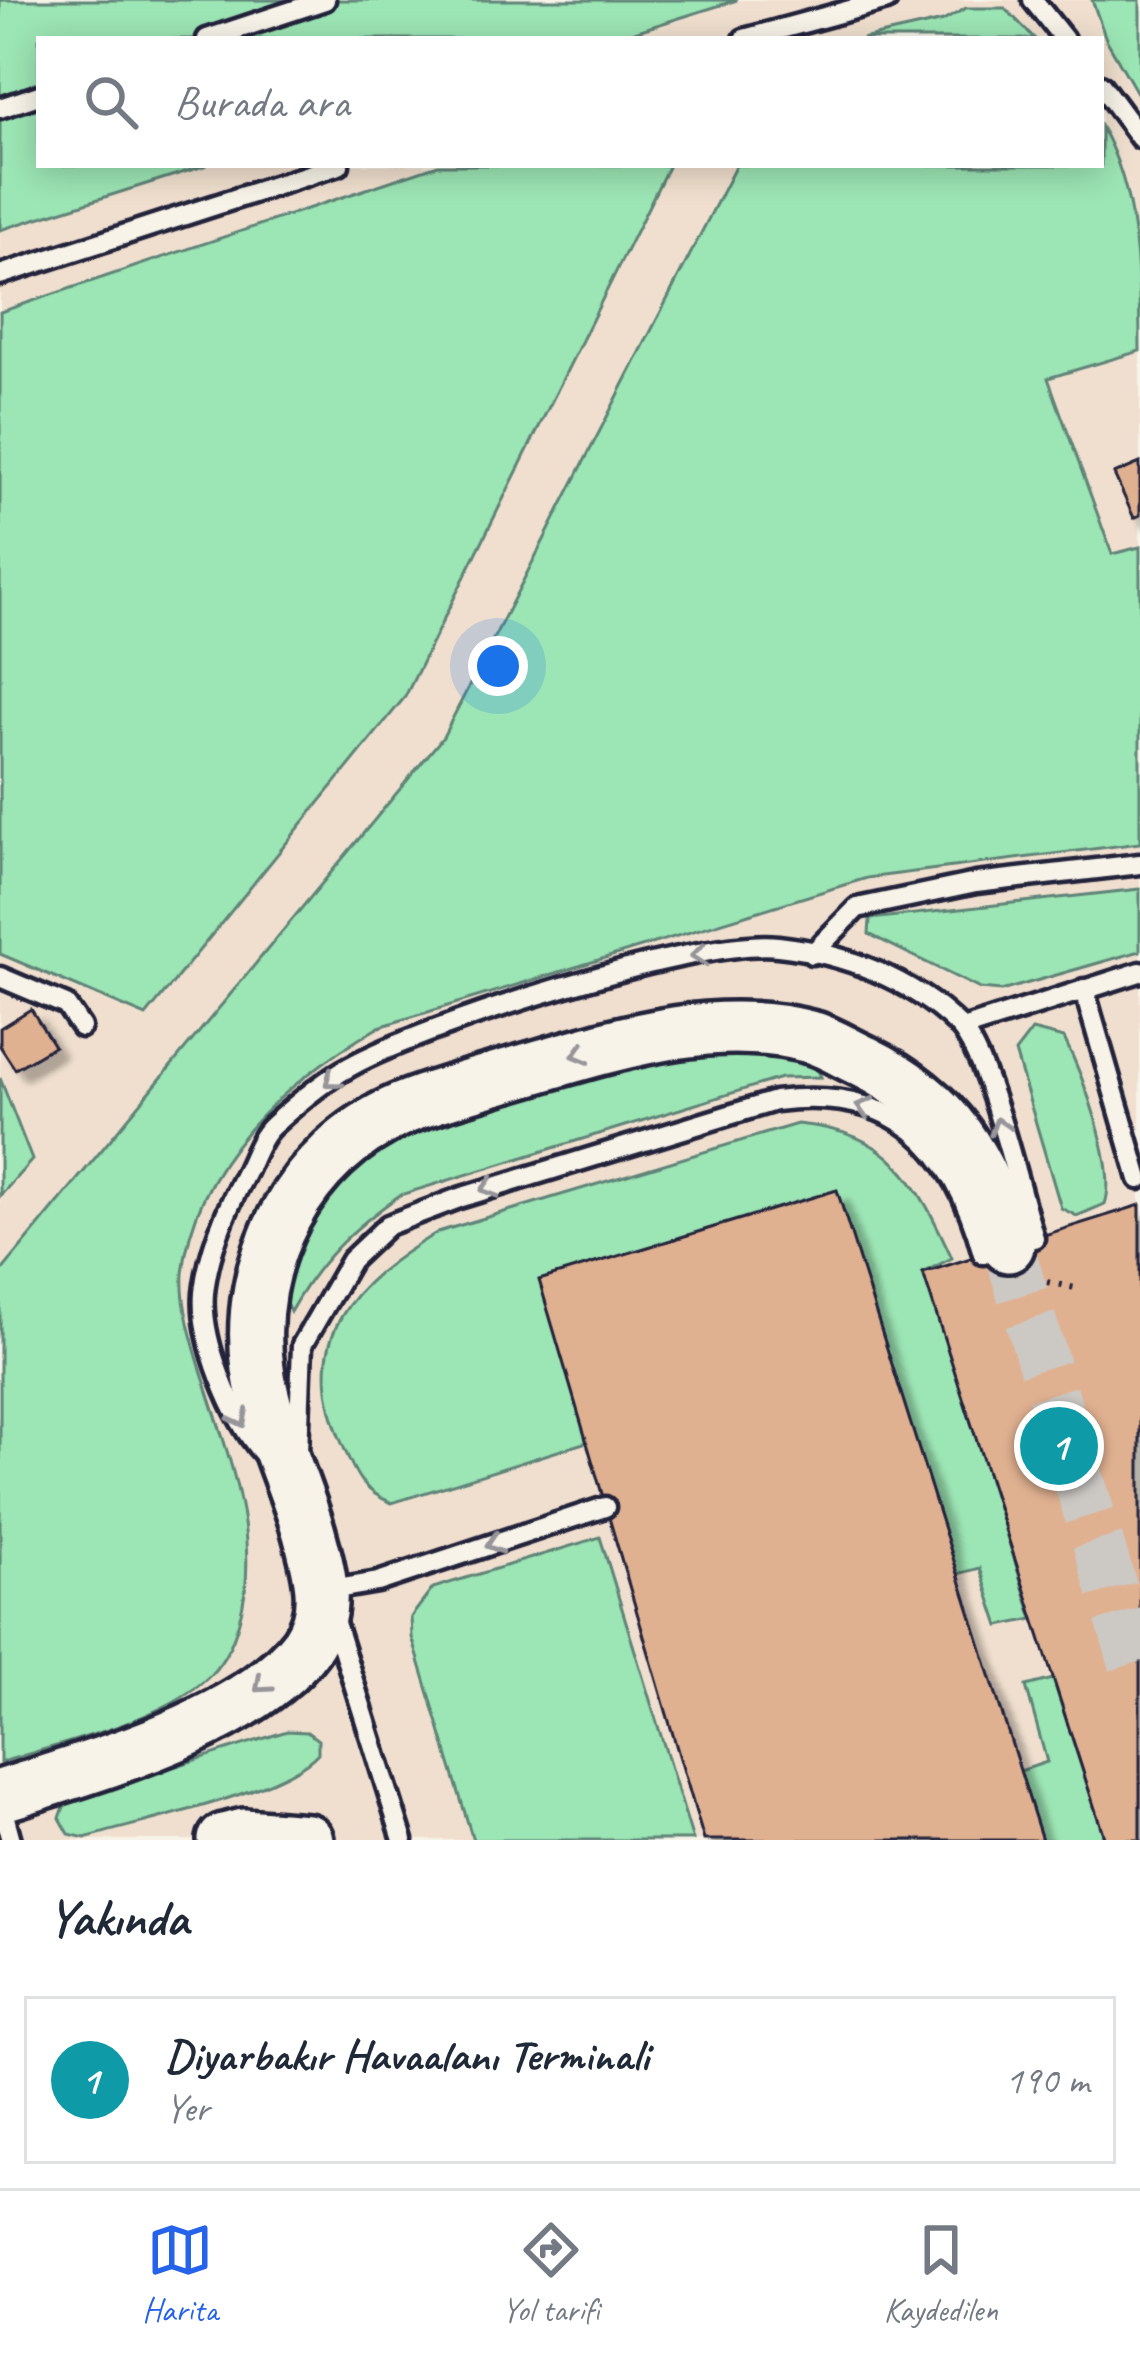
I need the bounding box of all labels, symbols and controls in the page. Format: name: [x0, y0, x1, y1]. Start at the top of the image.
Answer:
search box: [36, 36, 1104, 168]
icon: search: [78, 69, 144, 135]
text: Burada ara: [174, 74, 349, 131]
your location: [468, 636, 528, 696]
one-way arrow: [689, 941, 709, 967]
one-way arrow: [571, 1040, 592, 1065]
one-way arrow: [324, 1066, 346, 1087]
one-way arrow: [854, 1097, 875, 1122]
one-way arrow: [988, 1116, 1013, 1137]
one-way arrow: [479, 1174, 500, 1199]
pin: 1: [1020, 1401, 1098, 1491]
one-way arrow: [225, 1406, 248, 1428]
one-way arrow: [484, 1529, 505, 1554]
one-way arrow: [254, 1671, 275, 1692]
text: Yakında: [48, 1886, 188, 1950]
text: Diyarbakır Havaalanı Terminali: [165, 2027, 649, 2084]
text: 1: [81, 2056, 99, 2105]
text: 190 m: [1005, 2056, 1089, 2105]
text: Yer: [165, 2084, 209, 2133]
tab: Harita: [142, 2217, 218, 2331]
tab: Yol tarifi: [502, 2217, 599, 2331]
tab: Kaydedilen: [884, 2217, 998, 2331]

